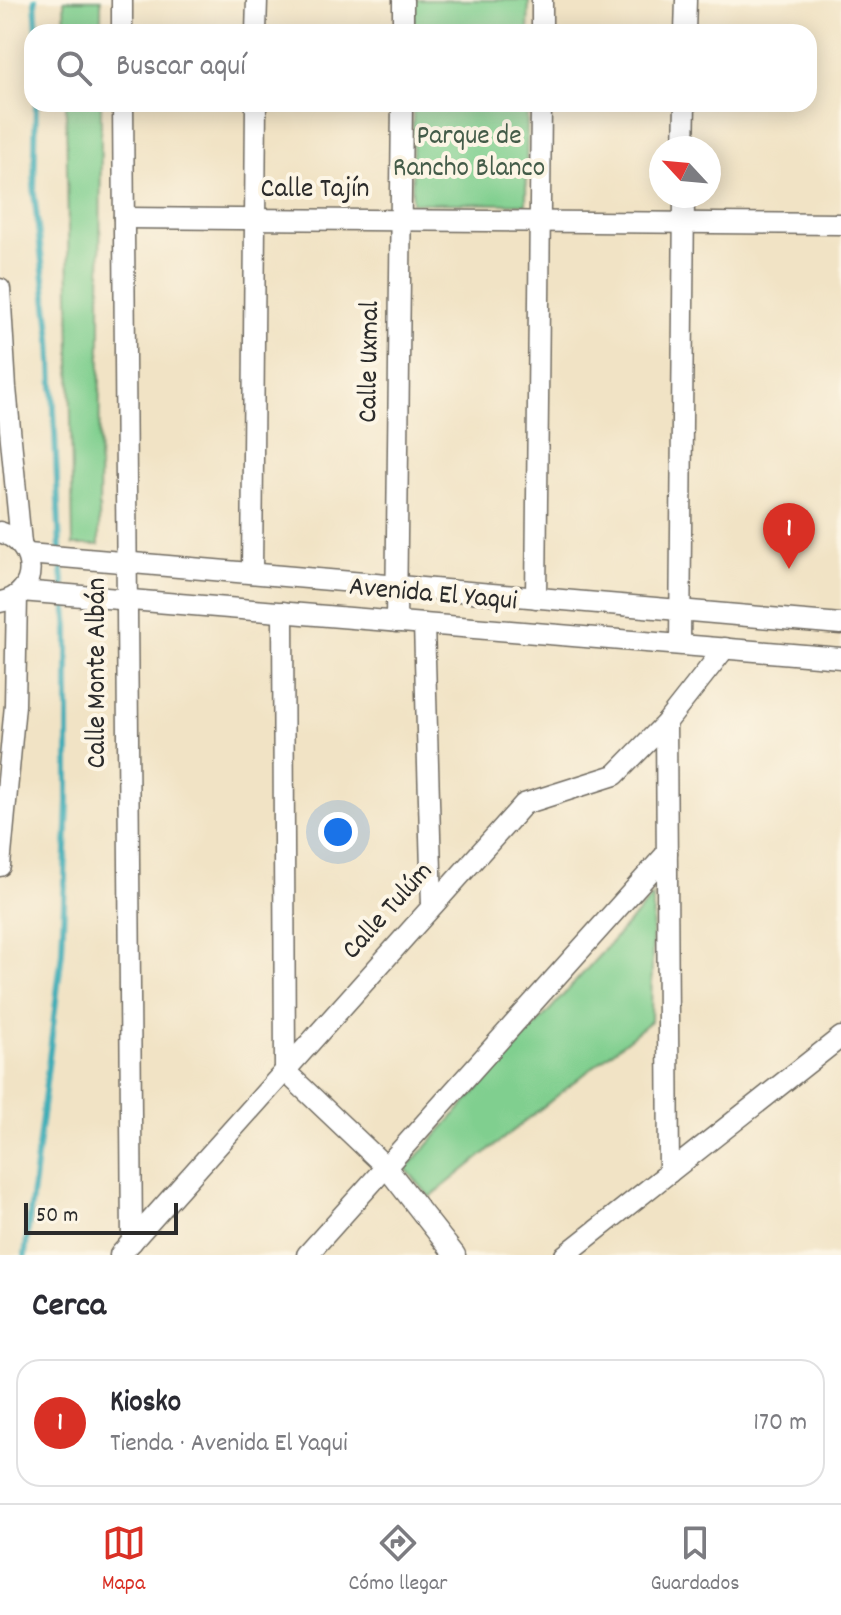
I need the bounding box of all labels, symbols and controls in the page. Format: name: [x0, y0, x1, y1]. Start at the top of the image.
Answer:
search box: [24, 24, 817, 112]
icon: search: [52, 46, 96, 90]
text: Buscar aquí: [116, 47, 246, 90]
park label: Parque de Rancho Blanco: [393, 118, 545, 190]
north arrow: [649, 136, 721, 208]
street label: Calle Tajín: [261, 171, 369, 211]
street label: Calle Uxmal: [350, 300, 392, 423]
pin: 1: [763, 503, 815, 569]
street label: Avenida El Yaqui: [347, 569, 519, 623]
street label: Calle Monte Albán: [79, 578, 119, 768]
your location: [318, 812, 358, 852]
street label: Calle Tulúm: [334, 854, 444, 970]
scale bar: [24, 1199, 178, 1235]
text: 50 m: [36, 1201, 78, 1232]
text: Cerca: [32, 1283, 106, 1332]
text: Kiosko: [110, 1383, 181, 1426]
text: 1: [57, 1405, 63, 1442]
text: 170 m: [753, 1405, 807, 1442]
text: Tienda · Avenida El Yaqui: [110, 1426, 348, 1463]
tab: Mapa: [102, 1521, 146, 1600]
tab: Cómo llegar: [349, 1521, 447, 1600]
tab: Guardados: [650, 1521, 739, 1600]

